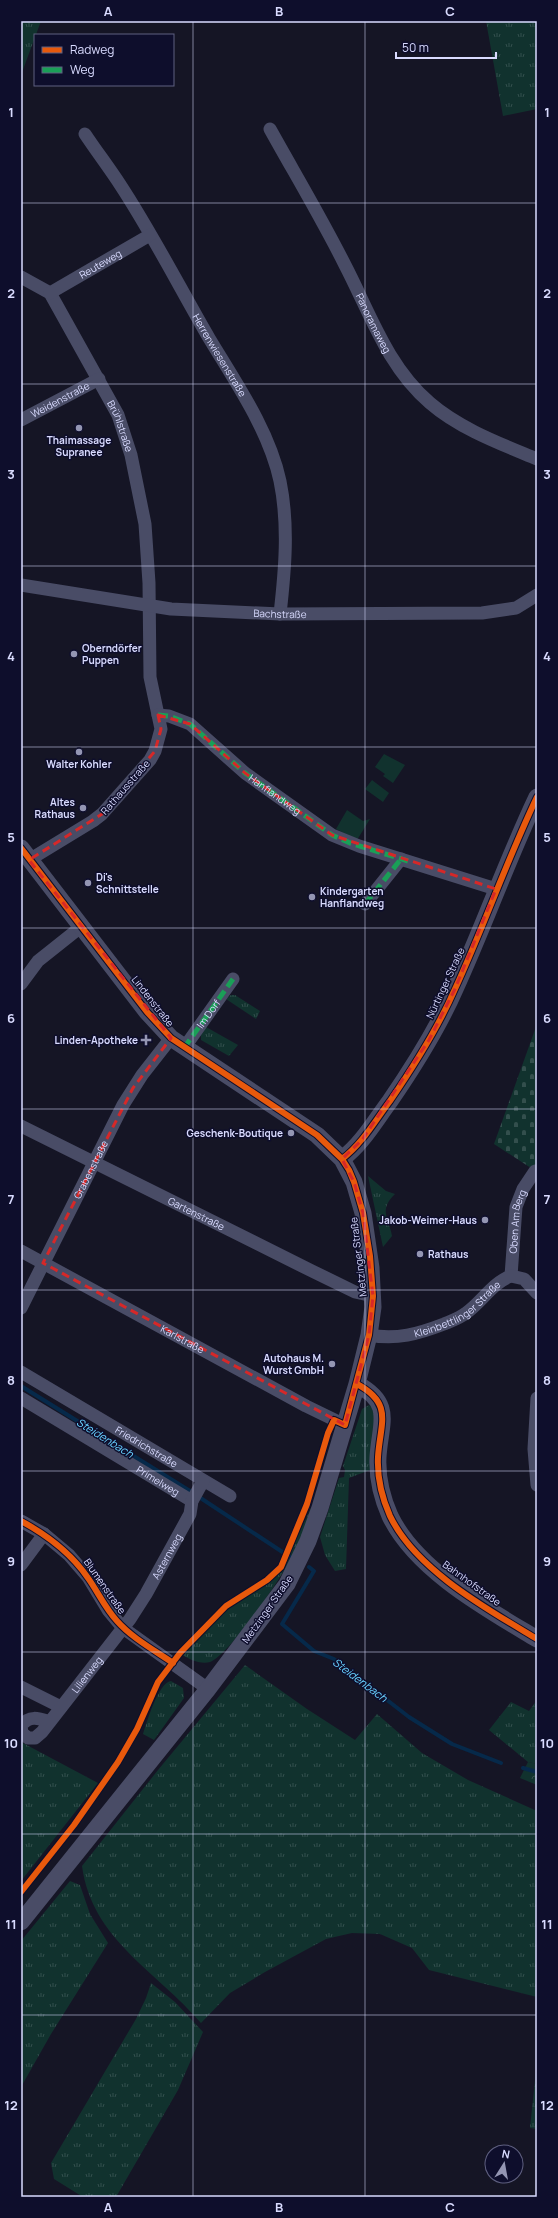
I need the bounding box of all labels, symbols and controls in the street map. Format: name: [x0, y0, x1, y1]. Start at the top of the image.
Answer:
text: A: [104, 2, 113, 20]
text: B: [275, 2, 283, 20]
text: C: [445, 2, 455, 20]
legend: [34, 34, 174, 86]
scale bar: [396, 34, 496, 60]
text: 50 m: [402, 39, 429, 56]
text: Radweg: [70, 41, 114, 58]
text: Weg: [70, 61, 95, 78]
text: 1: [8, 103, 14, 121]
text: 1: [544, 103, 550, 121]
street label: Reuteweg: [76, 246, 124, 282]
text: 2: [7, 284, 15, 302]
text: 2: [543, 284, 551, 302]
street label: Panoramaweg: [353, 291, 395, 356]
street label: Herrenwiesenstraße: [190, 311, 250, 399]
street label: Weidenstraße: [28, 378, 92, 421]
street label: Brühlstraße: [104, 398, 137, 454]
marker: Thaimassage Supranee: [74, 423, 84, 433]
place label: Thaimassage Supranee: [47, 433, 111, 459]
text: 3: [7, 465, 15, 483]
text: 3: [543, 465, 551, 483]
street label: Bachstraße: [253, 606, 307, 621]
place label: Oberndörfer Puppen: [82, 641, 142, 667]
text: 4: [7, 647, 15, 665]
text: 4: [543, 647, 551, 665]
marker: Oberndörfer Puppen: [69, 649, 79, 659]
marker: Walter Kohler: [74, 747, 84, 757]
street label: Rathausstraße: [97, 756, 153, 817]
place label: Walter Kohler: [46, 757, 112, 771]
street label: Hanflandweg: [246, 771, 304, 818]
place label: Altes Rathaus: [35, 795, 76, 821]
marker: Altes Rathaus: [78, 803, 88, 813]
text: 5: [7, 828, 15, 846]
text: 5: [543, 828, 551, 846]
place label: Di's Schnittstelle: [96, 870, 159, 896]
marker: Di's Schnittstelle: [83, 878, 93, 888]
place label: Kindergarten Hanflandweg: [320, 884, 384, 910]
marker: Kindergarten Hanflandweg: [307, 892, 317, 902]
street label: Nürtinger Straße: [422, 945, 468, 1021]
street label: Lindenstraße: [129, 973, 177, 1029]
street label: Im Dorf: [193, 996, 224, 1031]
text: 6: [7, 1009, 15, 1027]
text: 6: [543, 1009, 551, 1027]
place label: Linden-Apotheke: [54, 1033, 138, 1047]
marker: Linden-Apotheke: [141, 1035, 151, 1045]
place label: Geschenk-Boutique: [187, 1126, 283, 1140]
marker: Geschenk-Boutique: [286, 1128, 296, 1138]
street label: Grabenstraße: [70, 1138, 111, 1201]
street label: Oben Am Berg: [506, 1187, 529, 1254]
text: 7: [8, 1190, 15, 1208]
text: 7: [544, 1190, 551, 1208]
street label: Gartenstraße: [166, 1193, 227, 1234]
place label: Jakob-Weimer-Haus: [379, 1213, 478, 1227]
marker: Jakob-Weimer-Haus: [480, 1215, 490, 1225]
street label: Metzinger Straße: [346, 1216, 370, 1298]
place label: Rathaus: [428, 1247, 469, 1261]
marker: Rathaus: [415, 1249, 425, 1259]
street label: Kleinbettlinger Straße: [412, 1277, 503, 1340]
street label: Karlstraße: [158, 1321, 207, 1356]
place label: Autohaus M. Wurst GmbH: [263, 1351, 324, 1377]
marker: Autohaus M. Wurst GmbH: [327, 1359, 337, 1369]
text: 8: [7, 1371, 15, 1389]
text: 8: [543, 1371, 551, 1389]
water label: Steidenbach: [74, 1414, 137, 1461]
street label: Friedrichstraße: [113, 1423, 181, 1471]
street label: Primelweg: [134, 1462, 182, 1499]
street label: Asternweg: [148, 1531, 185, 1582]
text: 9: [7, 1552, 15, 1570]
text: 9: [543, 1552, 551, 1570]
street label: Blumenstraße: [81, 1556, 129, 1617]
street label: Bahnhofstraße: [440, 1557, 504, 1609]
street label: Metzinger Straße: [238, 1572, 296, 1646]
street label: Lilienweg: [68, 1653, 106, 1696]
water label: Steidenbach: [330, 1654, 391, 1705]
text: 10: [4, 1734, 18, 1752]
text: 10: [540, 1734, 554, 1752]
text: 11: [5, 1915, 17, 1933]
text: 11: [541, 1915, 553, 1933]
text: 12: [4, 2096, 18, 2114]
text: 12: [540, 2096, 554, 2114]
north arrow: [484, 2144, 524, 2184]
text: N: [501, 2146, 511, 2162]
text: A: [104, 2198, 113, 2216]
text: B: [275, 2198, 283, 2216]
text: C: [445, 2198, 455, 2216]

